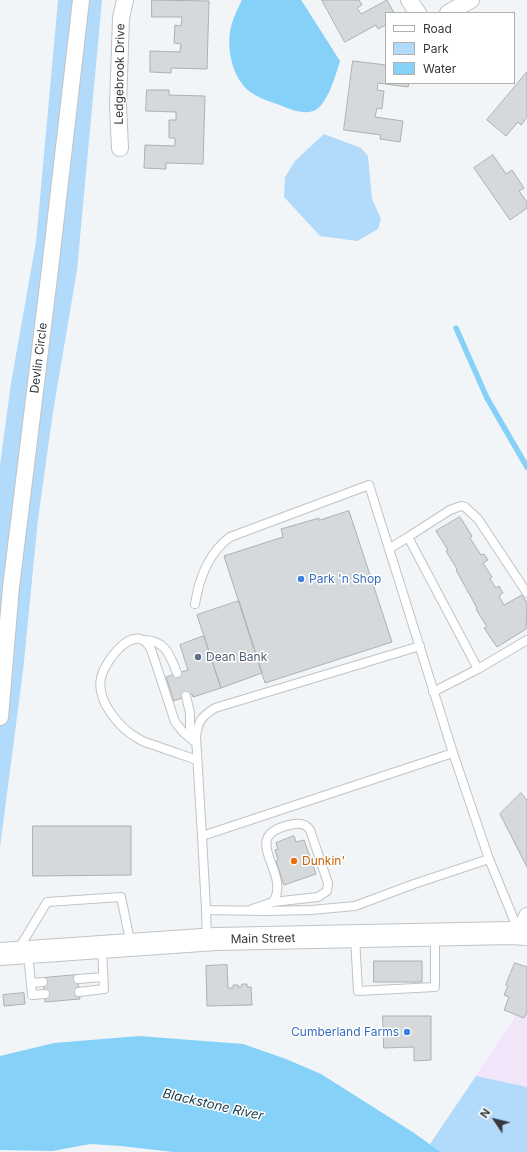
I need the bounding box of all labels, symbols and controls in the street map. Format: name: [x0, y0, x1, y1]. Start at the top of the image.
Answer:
legend: [385, 12, 515, 84]
text: Road: [423, 21, 452, 36]
street label: Ledgebrook Drive: [112, 23, 128, 125]
text: Park: [423, 41, 449, 56]
text: Water: [423, 61, 456, 76]
street label: Devlin Circle: [28, 322, 50, 394]
place label: Park 'n Shop: [309, 572, 381, 586]
marker: Park 'n Shop: [296, 574, 306, 584]
place label: Dean Bank: [206, 650, 267, 664]
marker: Dean Bank: [193, 652, 203, 662]
place label: Dunkin': [302, 854, 345, 868]
marker: Dunkin': [289, 856, 299, 866]
street label: Main Street: [230, 931, 296, 947]
place label: Cumberland Farms: [291, 1025, 399, 1039]
marker: Cumberland Farms: [402, 1027, 412, 1037]
water label: Blackstone River: [161, 1086, 265, 1124]
north arrow: [475, 1100, 515, 1140]
text: N: [477, 1106, 493, 1121]

